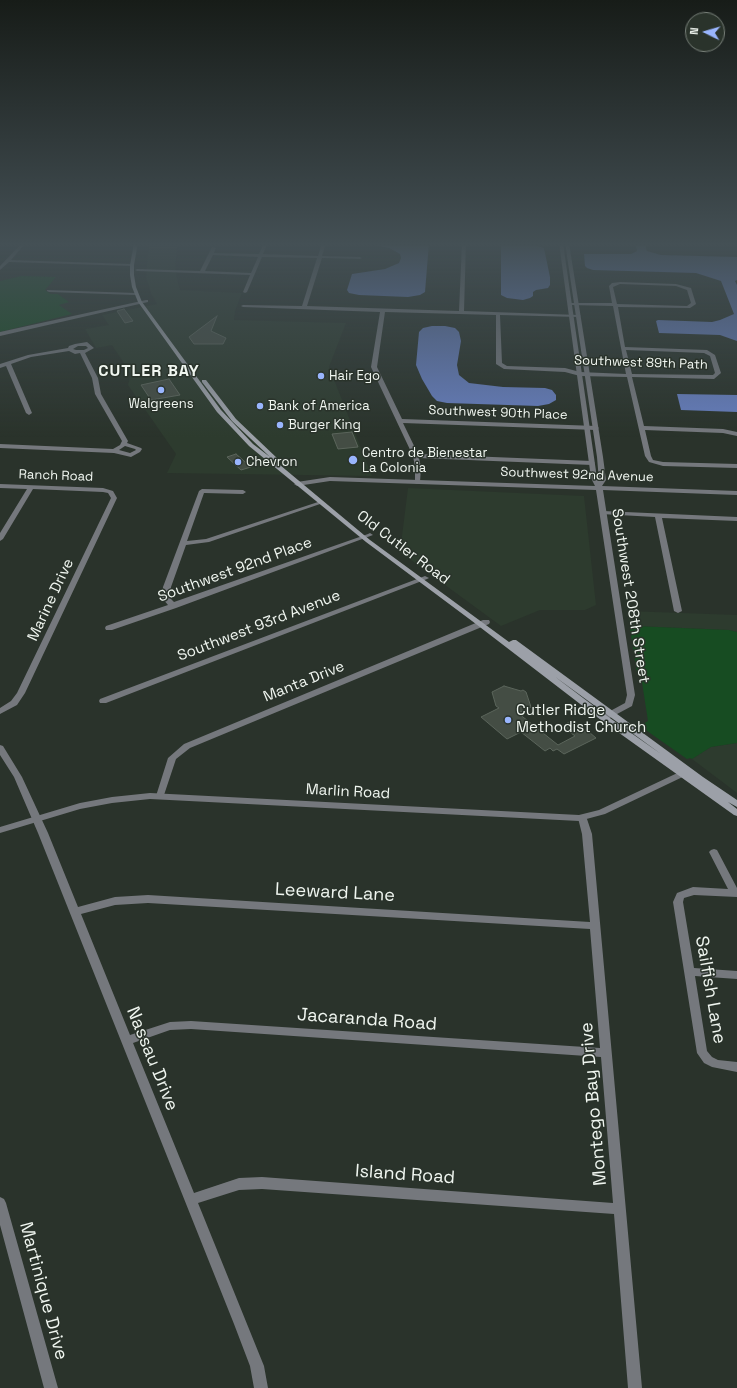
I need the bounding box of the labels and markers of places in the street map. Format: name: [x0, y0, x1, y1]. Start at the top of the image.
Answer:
place label: Hair Ego: [329, 368, 380, 384]
marker: Hair Ego: [316, 371, 326, 381]
marker: Walgreens: [156, 385, 166, 395]
place label: Walgreens: [128, 396, 194, 412]
place label: Bank of America: [268, 398, 370, 414]
marker: Bank of America: [255, 401, 265, 411]
place label: Burger King: [288, 417, 361, 433]
marker: Burger King: [275, 420, 285, 430]
place label: Centro de Bienestar La Colonia: [362, 445, 487, 476]
place label: Chevron: [246, 454, 297, 470]
marker: Centro de Bienestar La Colonia: [347, 454, 359, 466]
marker: Chevron: [233, 457, 243, 467]
place label: Cutler Ridge Methodist Church: [516, 702, 646, 737]
marker: Cutler Ridge Methodist Church: [503, 715, 513, 725]

